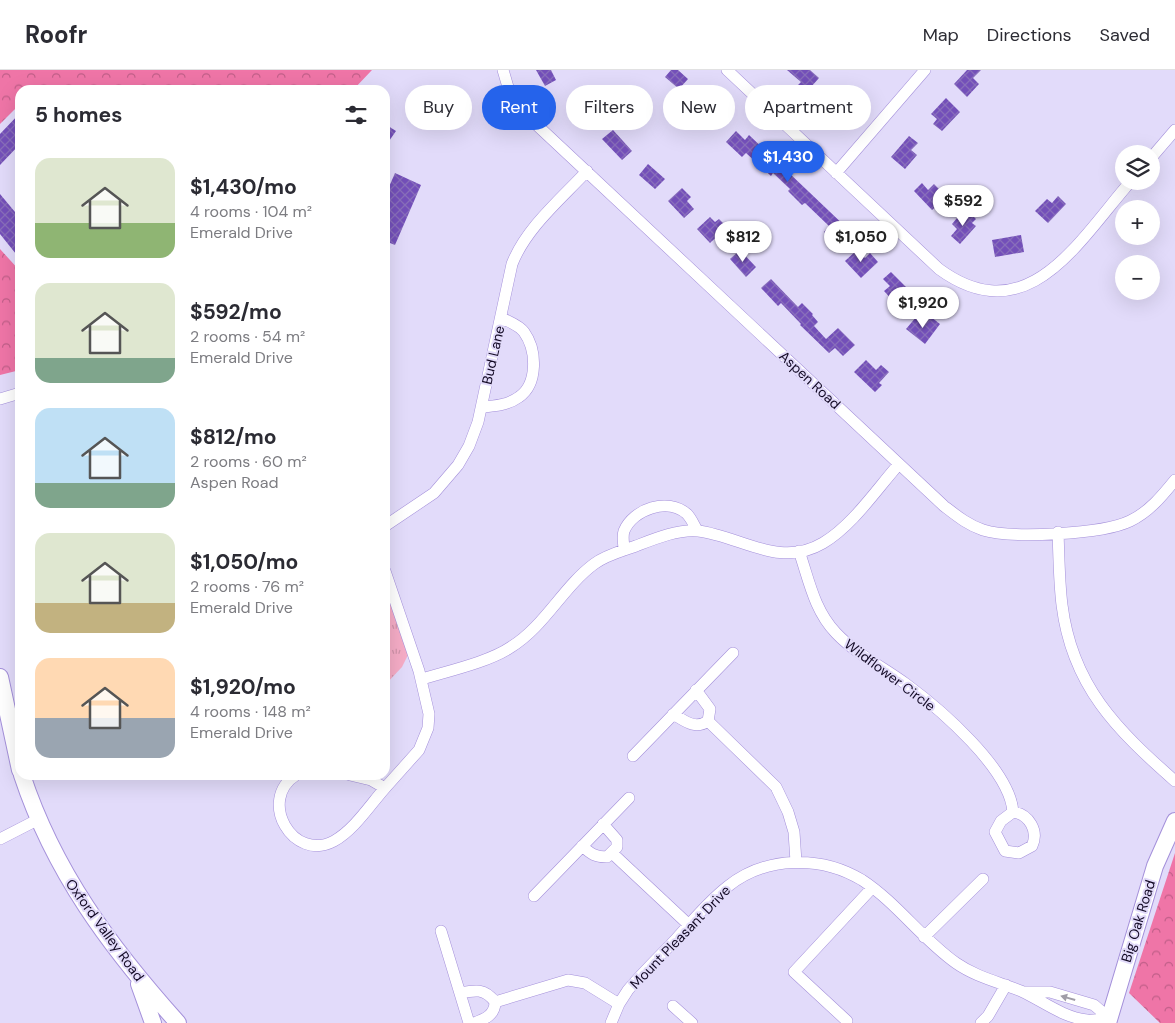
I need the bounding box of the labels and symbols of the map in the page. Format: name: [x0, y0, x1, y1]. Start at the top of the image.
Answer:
pin: $1,430: [747, 140, 829, 183]
pin: $592: [933, 184, 993, 227]
pin: $812: [713, 220, 773, 263]
pin: $1,050: [820, 220, 902, 263]
pin: $1,920: [882, 286, 964, 329]
street label: Bud Lane: [477, 324, 509, 386]
street label: Aspen Road: [776, 347, 844, 413]
street label: Wildflower Circle: [841, 635, 939, 715]
street label: Oxford Valley Road: [62, 875, 148, 985]
street label: Big Oak Road: [1117, 878, 1159, 964]
street label: Mount Pleasant Drive: [626, 881, 734, 993]
one-way arrow: [1061, 993, 1076, 1001]

